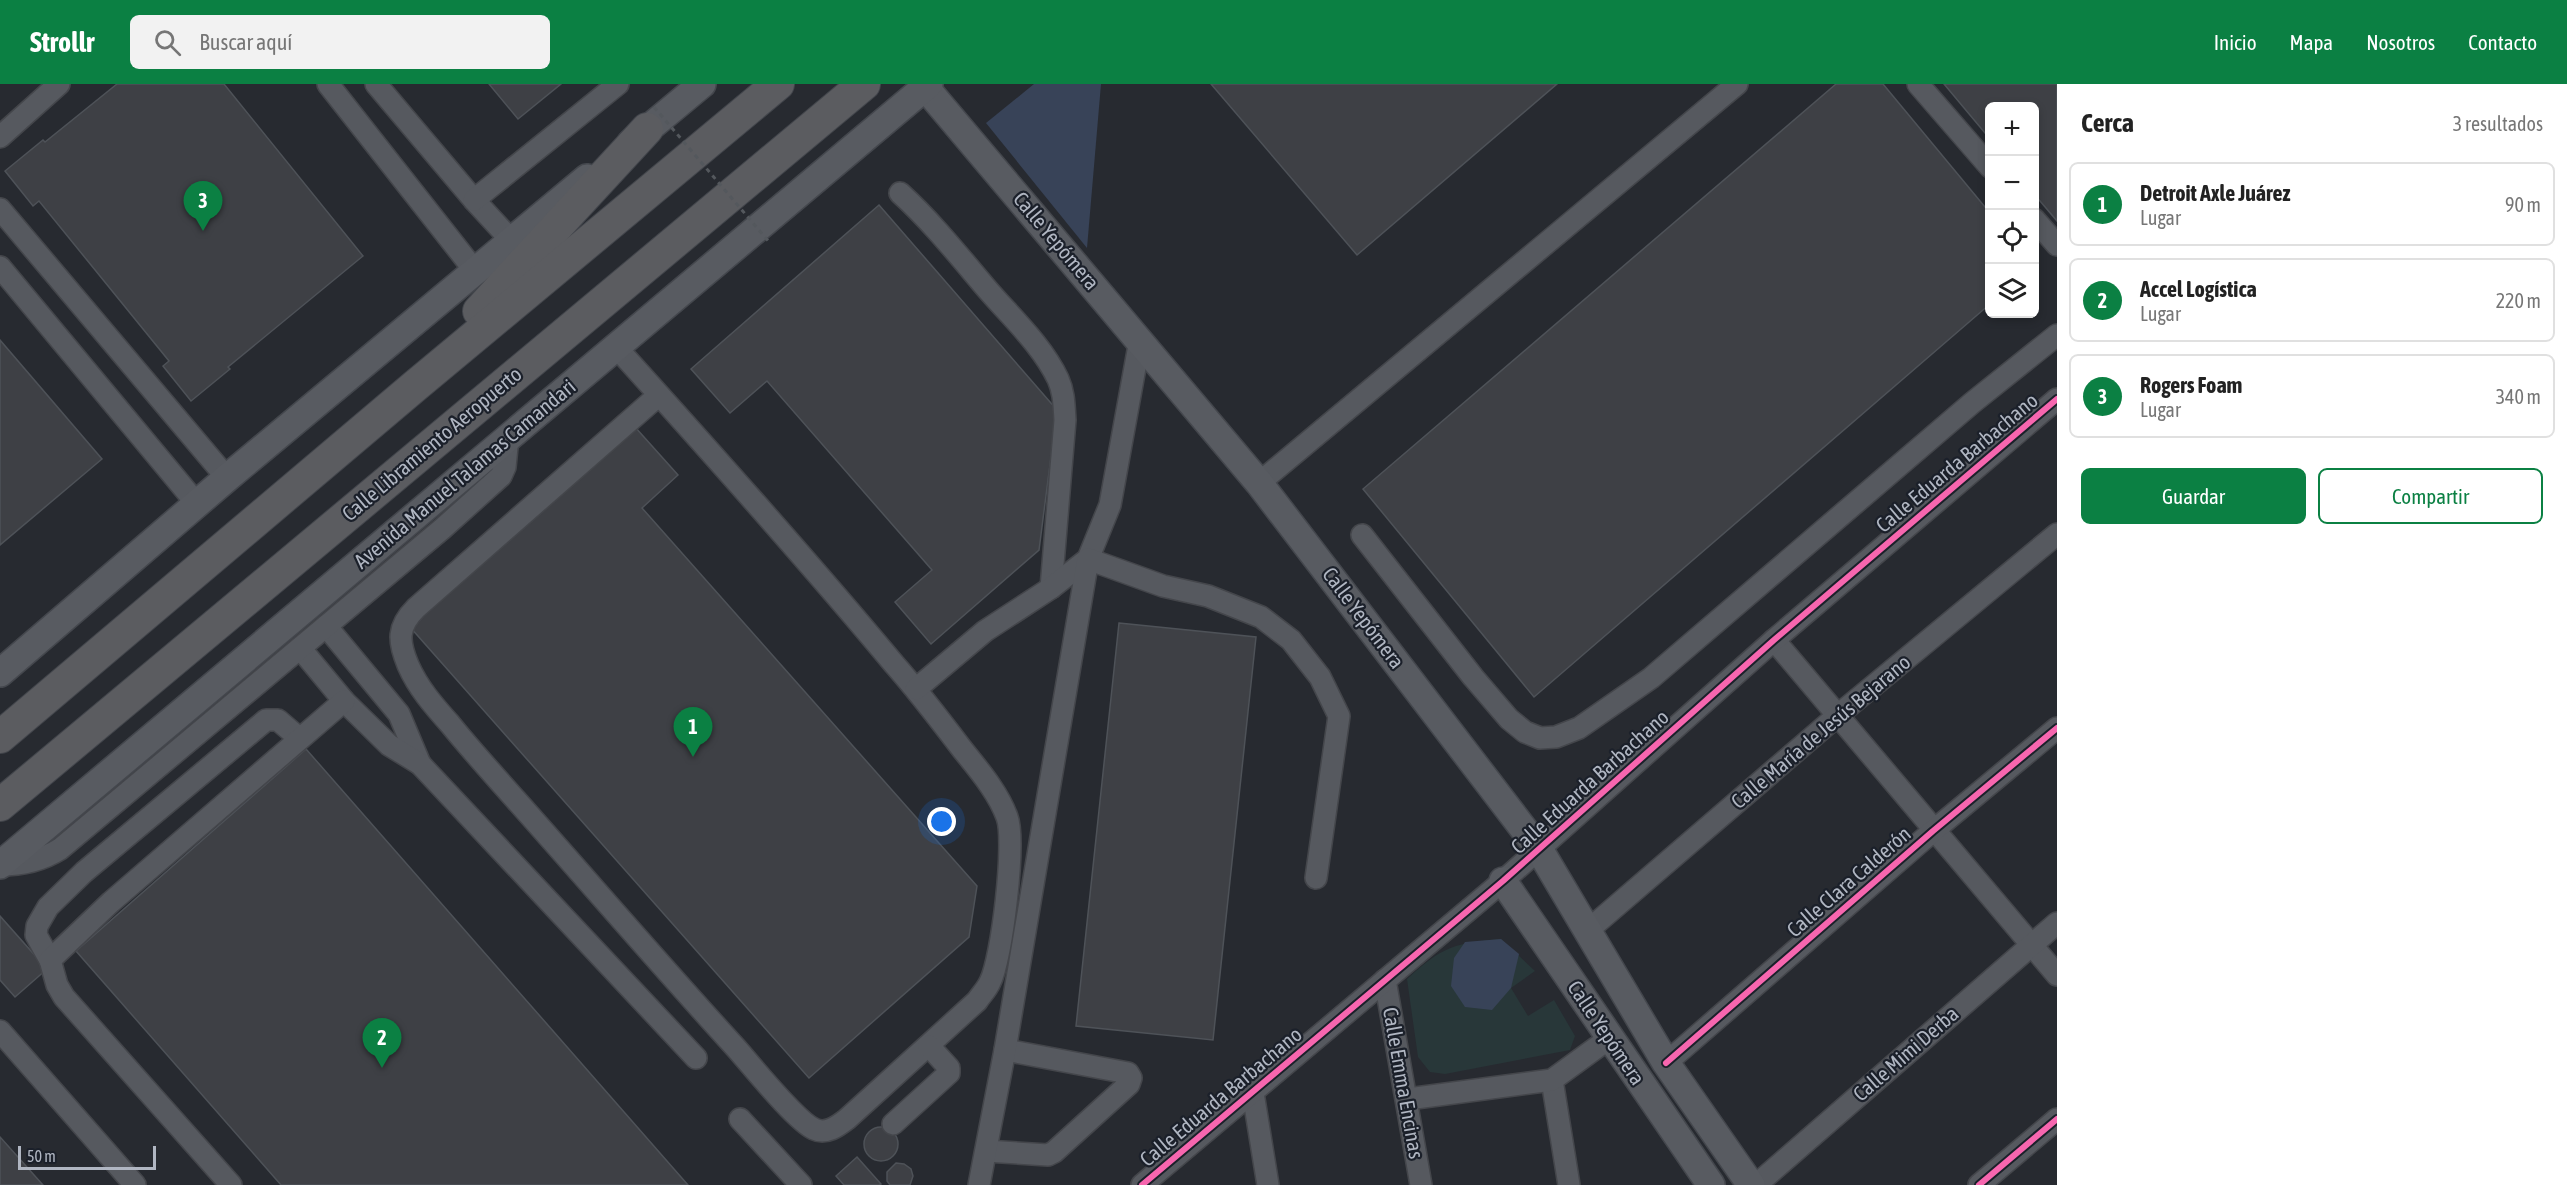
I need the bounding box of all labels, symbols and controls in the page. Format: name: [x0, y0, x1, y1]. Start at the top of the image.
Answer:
search box: [130, 15, 550, 69]
text: Strollr: [30, 26, 94, 58]
icon: search: [151, 26, 184, 59]
text: Buscar aquí: [199, 29, 292, 55]
text: Inicio: [2214, 30, 2257, 54]
text: Mapa: [2290, 30, 2333, 54]
text: Nosotros: [2366, 30, 2435, 54]
text: Contacto: [2468, 30, 2537, 54]
map controls: [1985, 102, 2039, 318]
button: +: [1985, 102, 2039, 156]
text: Cerca: [2081, 108, 2134, 138]
text: 3 resultados: [2453, 112, 2543, 135]
button: −: [1985, 156, 2039, 210]
text: Detroit Axle Juárez: [2140, 180, 2290, 206]
pin: 3: [184, 182, 222, 231]
street label: Calle Yepómera: [1009, 187, 1105, 294]
text: 1: [2098, 193, 2107, 216]
text: 90 m: [2505, 193, 2541, 216]
text: Lugar: [2140, 206, 2181, 229]
button: locate: [1985, 210, 2039, 264]
button: layers: [1985, 264, 2039, 318]
text: Accel Logística: [2140, 276, 2257, 302]
text: 2: [2098, 289, 2107, 312]
text: 220 m: [2496, 289, 2541, 312]
text: Lugar: [2140, 302, 2181, 325]
street label: Calle Libramiento Aeropuerto: [337, 361, 526, 525]
text: Rogers Foam: [2140, 372, 2242, 398]
street label: Avenida Manuel Talamas Camandari: [349, 374, 580, 573]
text: 3: [2098, 385, 2107, 408]
text: 340 m: [2496, 385, 2541, 408]
street label: Calle Eduarda Barbachano: [1871, 388, 2042, 537]
text: Lugar: [2140, 398, 2181, 421]
button: Guardar: [2081, 468, 2306, 524]
button: Compartir: [2318, 468, 2543, 524]
street label: Calle Yepómera: [1318, 562, 1410, 673]
street label: Calle María de Jesús Bejarano: [1726, 649, 1915, 813]
street label: Calle Eduarda Barbachano: [1506, 704, 1673, 858]
pin: 1: [674, 708, 712, 757]
your location: [927, 807, 956, 836]
street label: Calle Clara Calderón: [1782, 821, 1915, 941]
street label: Calle Yepómera: [1563, 976, 1650, 1089]
street label: Calle Mimi Derba: [1848, 1001, 1963, 1105]
street label: Calle Emma Encinas: [1379, 1005, 1429, 1160]
pin: 2: [362, 1018, 401, 1068]
street label: Calle Eduarda Barbachano: [1135, 1022, 1306, 1171]
scale bar: [18, 1143, 156, 1170]
text: 50 m: [27, 1147, 56, 1165]

